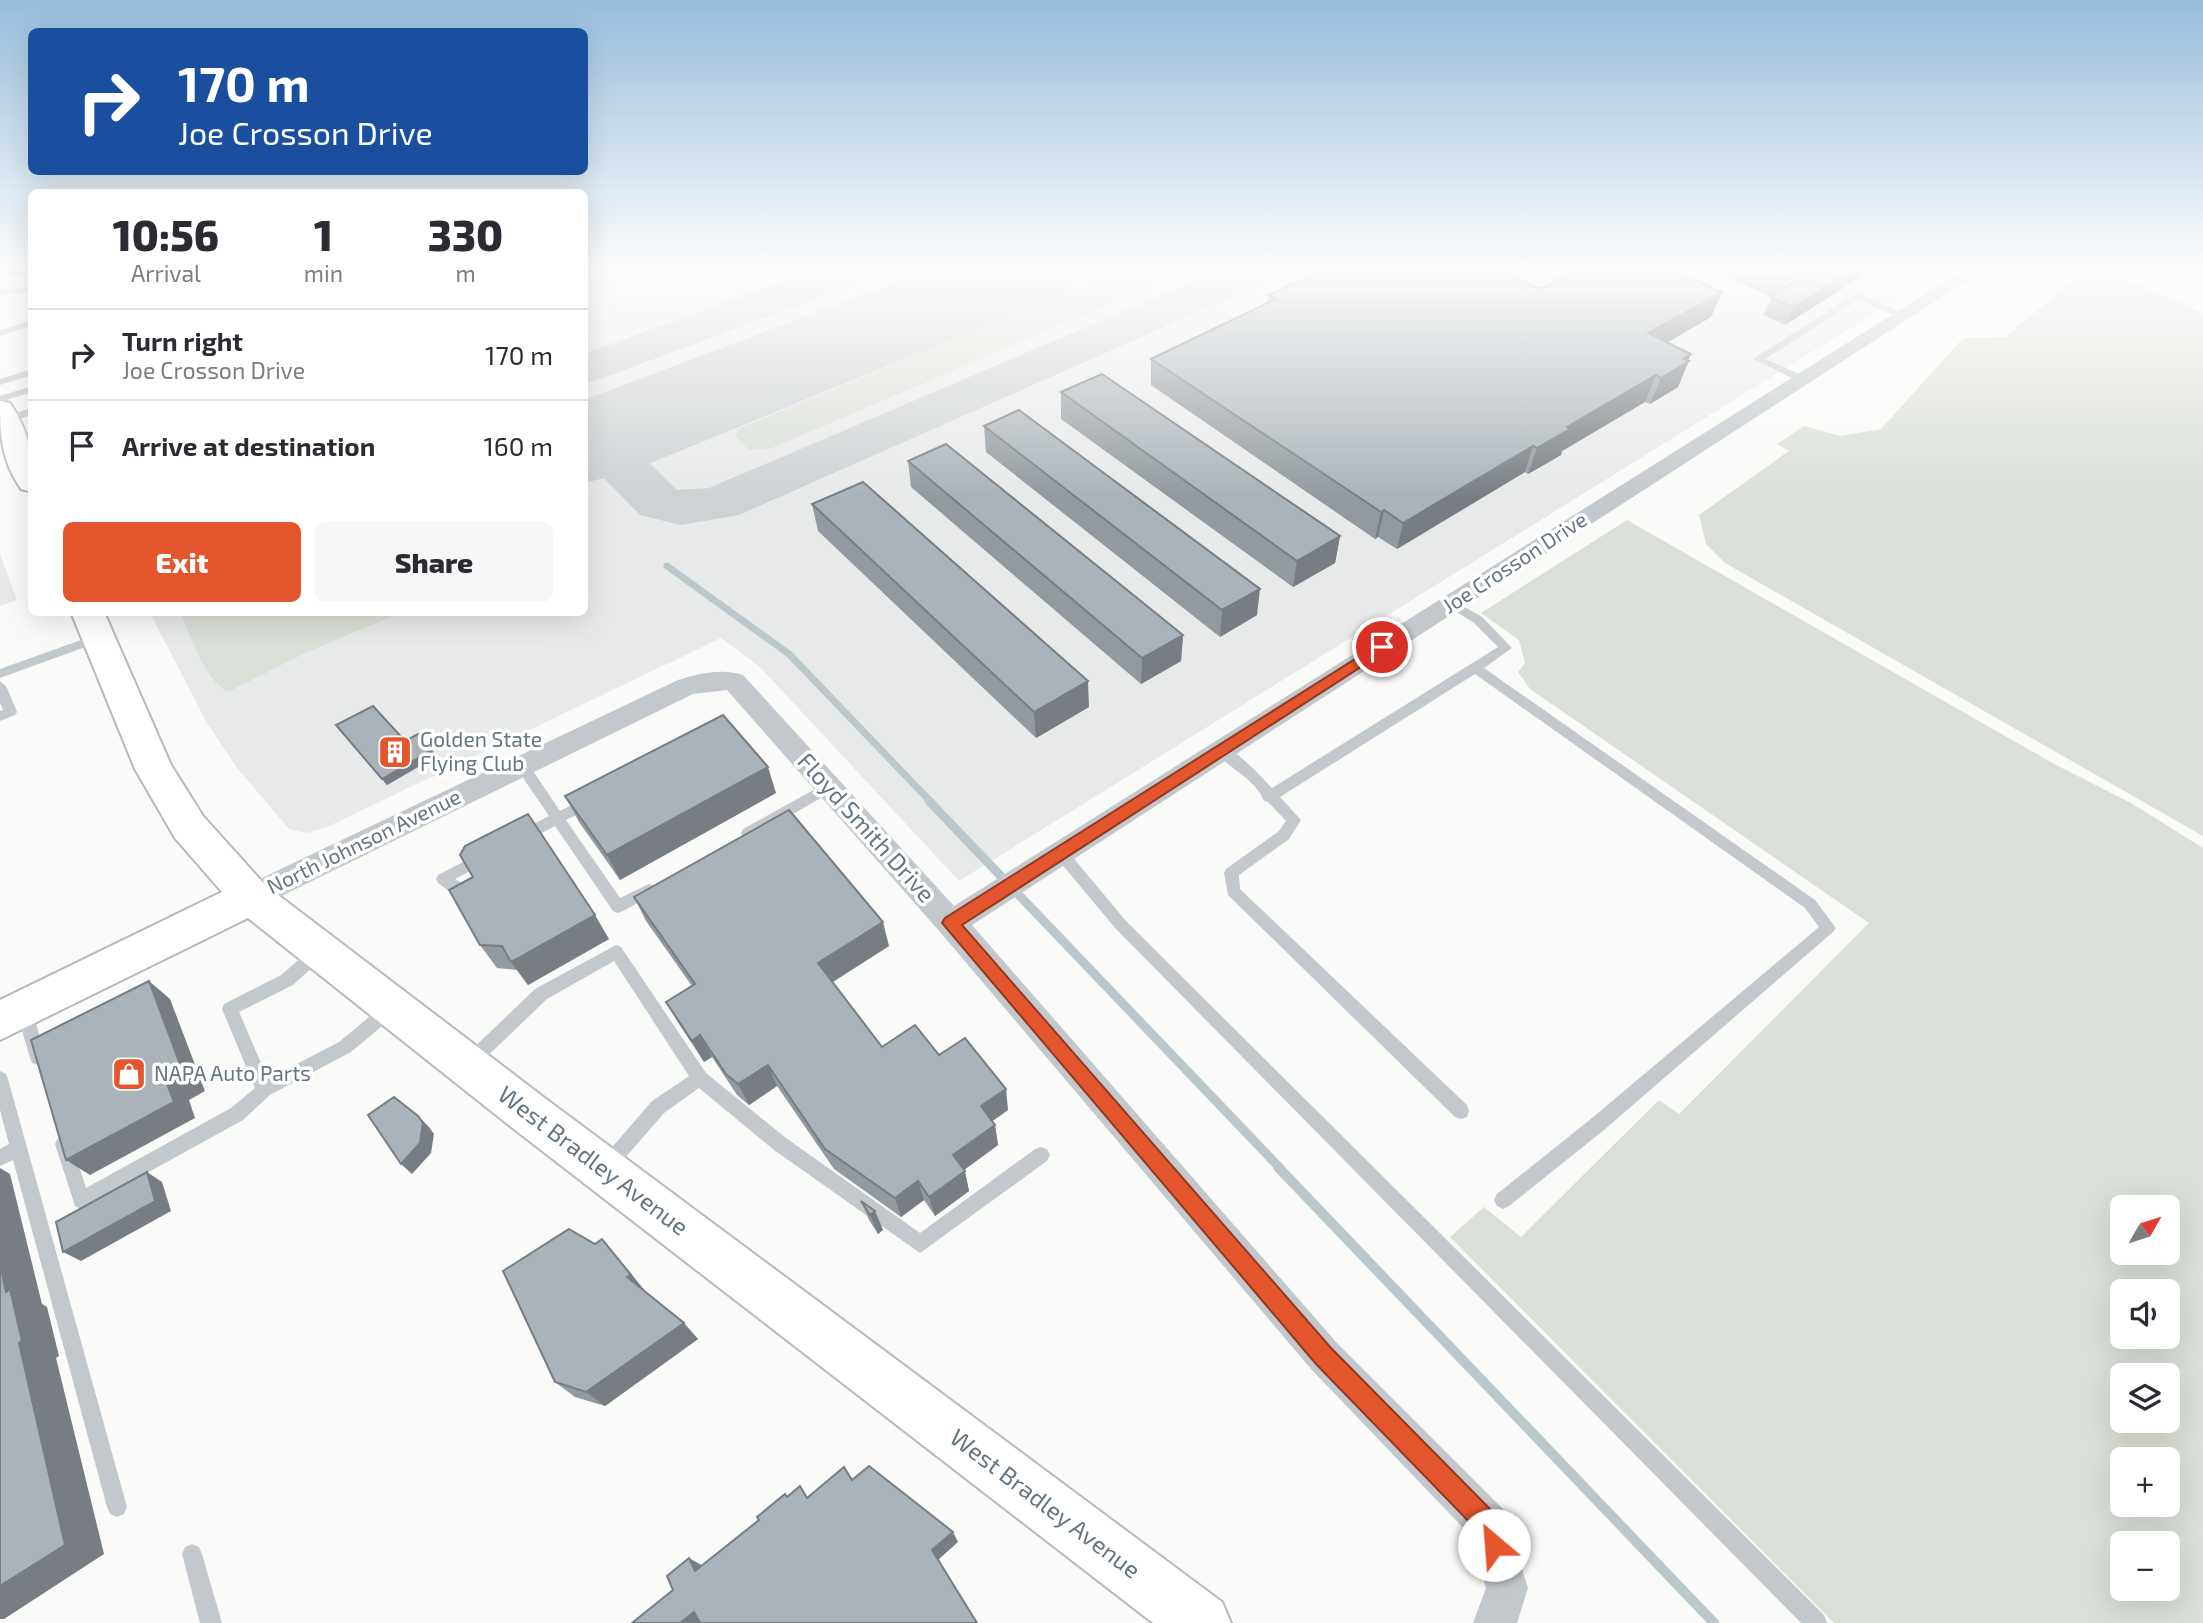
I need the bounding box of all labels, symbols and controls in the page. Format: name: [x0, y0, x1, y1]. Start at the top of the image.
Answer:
text: 170 m: [178, 53, 310, 112]
icon: right: [63, 56, 154, 147]
text: Joe Crosson Drive: [178, 113, 433, 151]
text: 10:56: [113, 209, 219, 259]
text: 1: [314, 209, 333, 259]
text: 330: [428, 209, 503, 259]
text: Arrival: [131, 259, 201, 287]
text: min: [304, 259, 343, 287]
text: m: [455, 259, 476, 287]
text: Turn right: [122, 325, 243, 356]
icon: right: [63, 336, 101, 374]
text: 170 m: [485, 339, 553, 370]
text: Joe Crosson Drive: [122, 356, 305, 384]
icon: arrive: [63, 427, 101, 465]
text: Arrive at destination: [122, 430, 375, 461]
text: 160 m: [484, 430, 553, 461]
street label: Joe Crosson Drive: [1437, 506, 1591, 618]
button: Exit: [63, 522, 301, 602]
button: Share: [315, 522, 553, 602]
pin: [1352, 617, 1412, 677]
icon: arrive: [1363, 628, 1401, 666]
place label: Golden State Flying Club: [420, 726, 542, 775]
building icon: Golden State Flying Club: [376, 733, 414, 771]
street label: Floyd Smith Drive: [792, 746, 942, 908]
street label: North Johnson Avenue: [262, 783, 464, 898]
shop icon: NAPA Auto Parts: [110, 1055, 148, 1093]
place label: NAPA Auto Parts: [154, 1060, 311, 1085]
street label: West Bradley Avenue: [493, 1079, 695, 1241]
north arrow: [2110, 1195, 2180, 1265]
map controls: [2110, 1195, 2180, 1601]
button: sound: [2110, 1279, 2180, 1349]
button: layers: [2110, 1363, 2180, 1433]
street label: West Bradley Avenue: [945, 1422, 1147, 1584]
button: +: [2110, 1447, 2180, 1517]
position arrow: [1457, 1508, 1531, 1582]
button: −: [2110, 1531, 2180, 1601]

